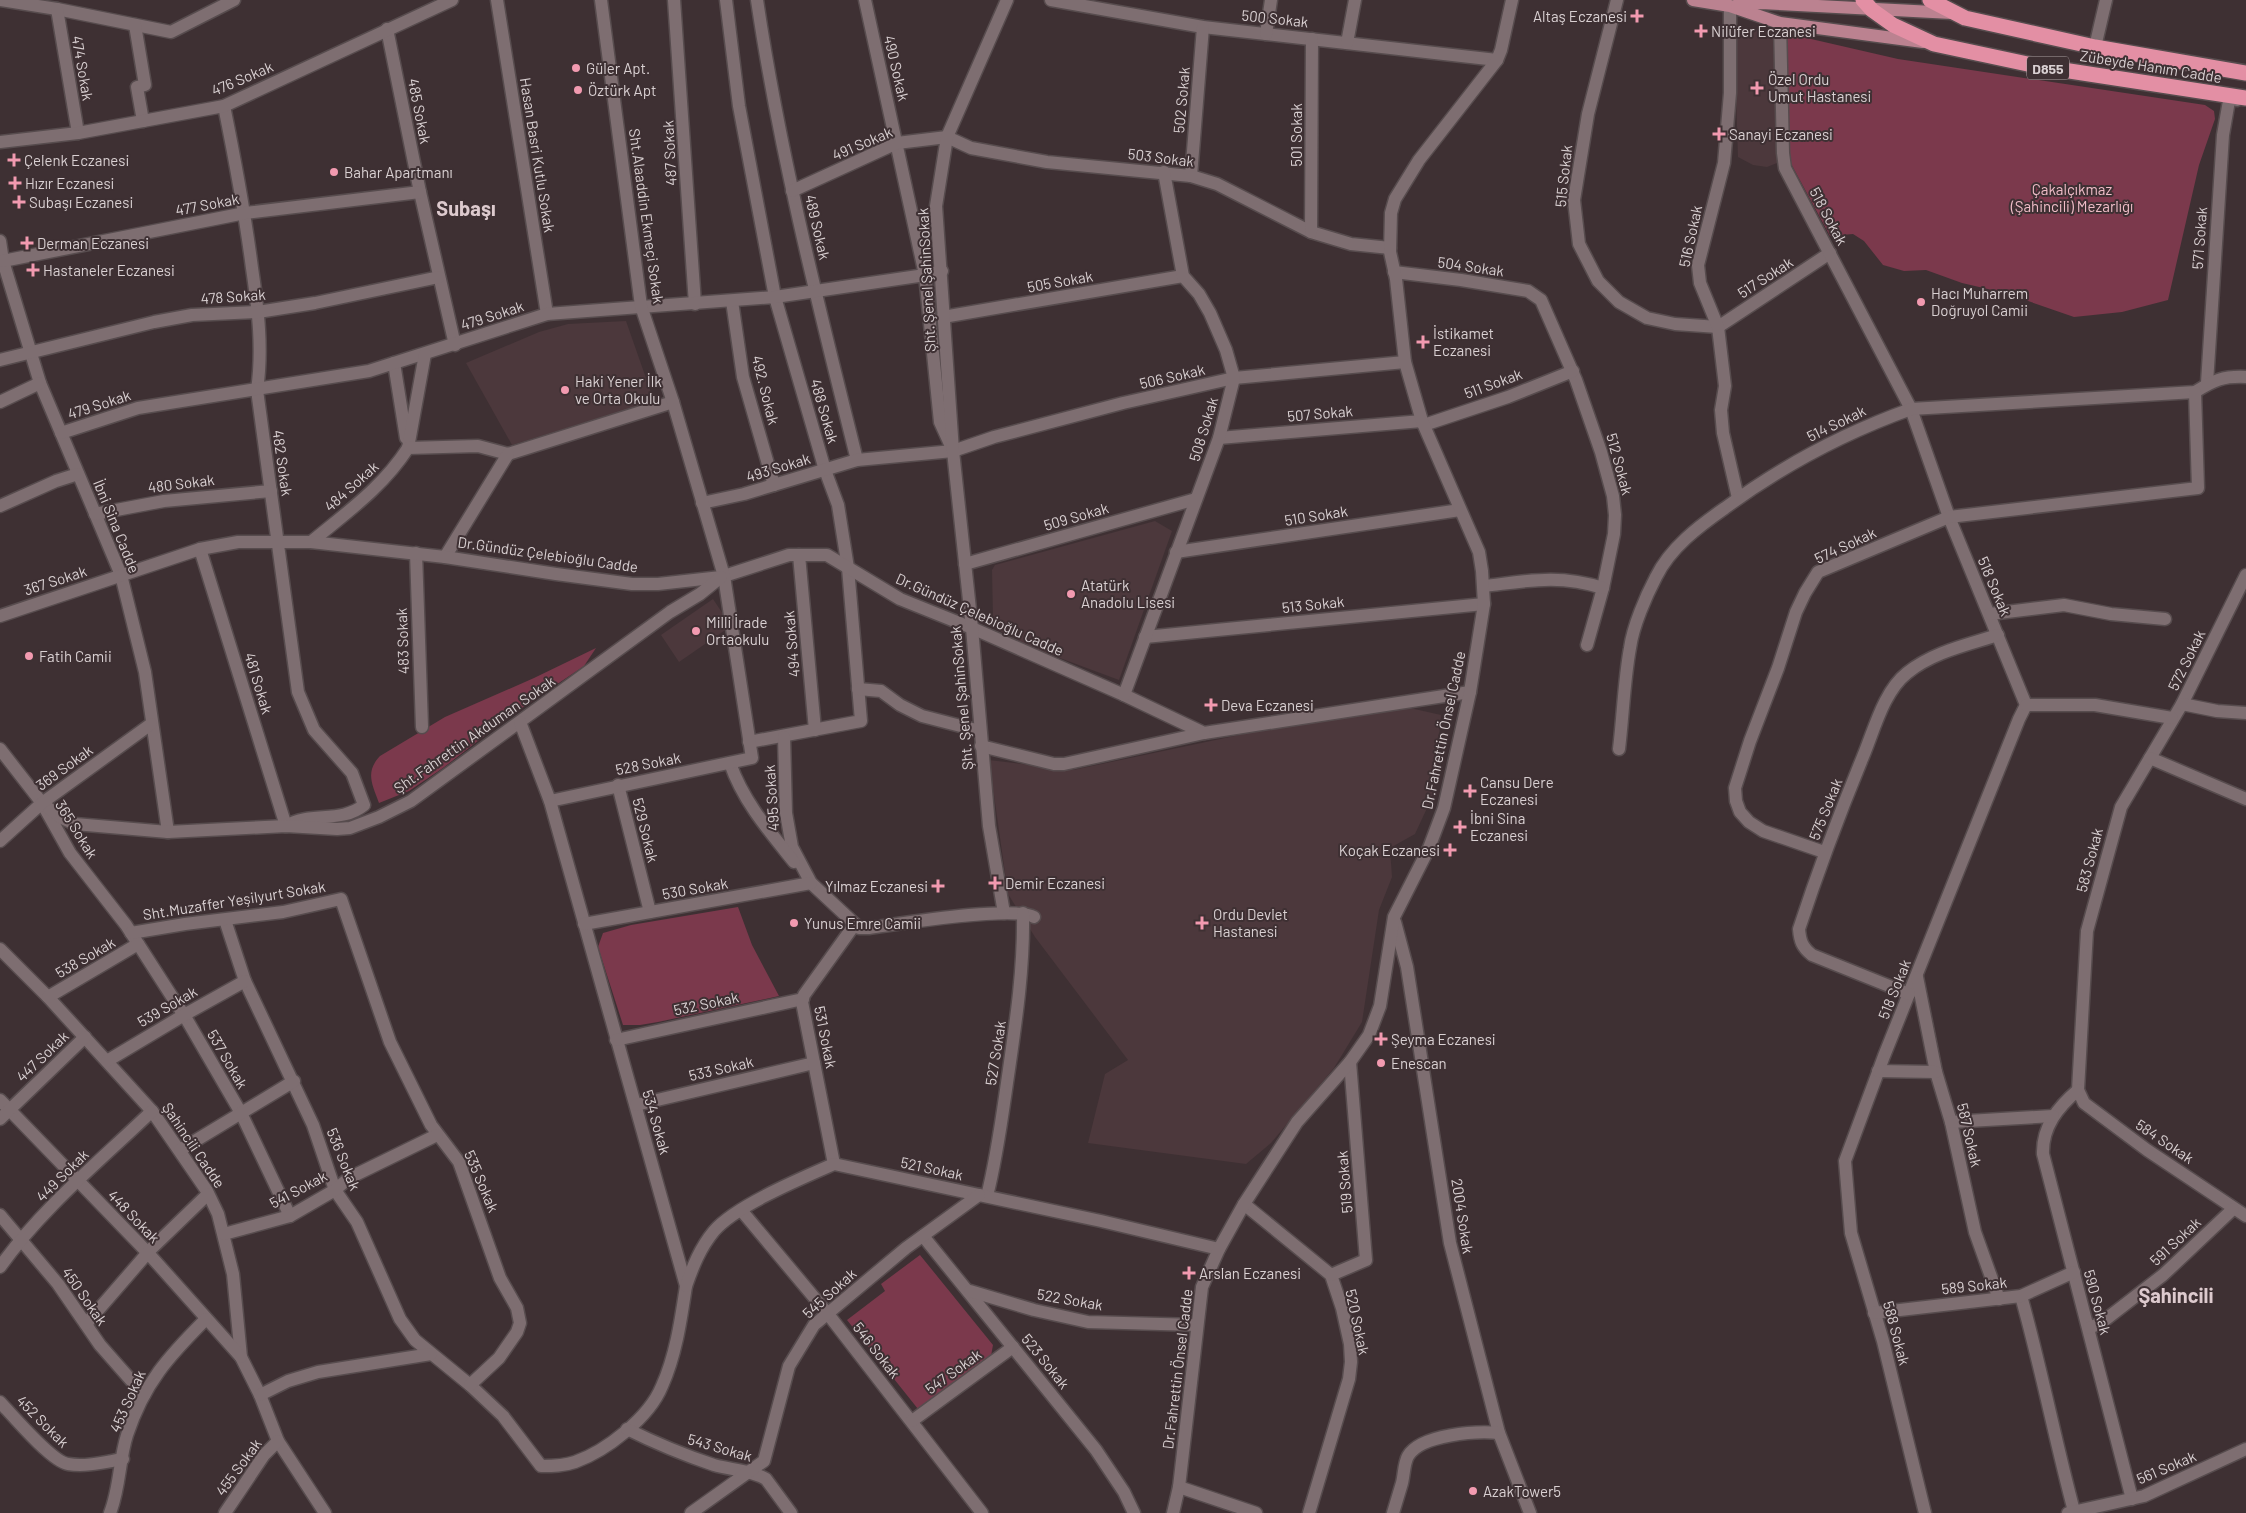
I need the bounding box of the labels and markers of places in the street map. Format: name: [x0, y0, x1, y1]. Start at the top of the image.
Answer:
place label: Altaş Eczanesi: [1533, 7, 1627, 25]
marker: Altaş Eczanesi: [1631, 10, 1643, 22]
place label: Nilüfer Eczanesi: [1711, 22, 1816, 40]
marker: Nilüfer Eczanesi: [1695, 25, 1707, 37]
place label: Güler Apt.: [586, 59, 650, 77]
marker: Güler Apt.: [570, 62, 582, 74]
place label: Özel Ordu Umut Hastanesi: [1768, 70, 1871, 105]
place label: Öztürk Apt: [588, 81, 656, 99]
marker: Özel Ordu Umut Hastanesi: [1750, 81, 1764, 95]
marker: Öztürk Apt: [572, 84, 584, 96]
place label: Sanayi Eczanesi: [1729, 125, 1833, 143]
marker: Sanayi Eczanesi: [1713, 128, 1725, 140]
place label: Çelenk Eczanesi: [24, 151, 129, 169]
marker: Çelenk Eczanesi: [8, 154, 20, 166]
place label: Bahar Apartmanı: [344, 163, 453, 181]
marker: Bahar Apartmanı: [328, 166, 340, 178]
place label: Hızır Eczanesi: [25, 174, 114, 192]
marker: Hızır Eczanesi: [9, 177, 21, 189]
place label: Subaşı Eczanesi: [29, 193, 133, 211]
marker: Subaşı Eczanesi: [13, 196, 25, 208]
place label: Derman Eczanesi: [37, 234, 149, 252]
marker: Derman Eczanesi: [21, 237, 33, 249]
place label: Hastaneler Eczanesi: [43, 261, 175, 279]
marker: Hastaneler Eczanesi: [27, 264, 39, 276]
place label: Hacı Muharrem Doğruyol Camii: [1931, 284, 2028, 319]
marker: Hacı Muharrem Doğruyol Camii: [1915, 296, 1927, 308]
place label: İstikamet Eczanesi: [1433, 324, 1494, 359]
marker: İstikamet Eczanesi: [1417, 336, 1429, 348]
place label: Haki Yener İlk ve Orta Okulu: [575, 372, 662, 407]
marker: Haki Yener İlk ve Orta Okulu: [559, 384, 571, 396]
place label: Atatürk Anadolu Lisesi: [1081, 576, 1175, 611]
marker: Atatürk Anadolu Lisesi: [1065, 588, 1077, 600]
place label: Milli İrade Ortaokulu: [706, 613, 769, 648]
marker: Milli İrade Ortaokulu: [690, 625, 702, 637]
place label: Fatih Camii: [39, 647, 112, 665]
marker: Fatih Camii: [23, 650, 35, 662]
place label: Deva Eczanesi: [1221, 696, 1314, 714]
marker: Deva Eczanesi: [1205, 699, 1217, 711]
place label: Cansu Dere Eczanesi: [1480, 773, 1554, 808]
marker: Cansu Dere Eczanesi: [1464, 785, 1476, 797]
place label: İbni Sina Eczanesi: [1470, 809, 1528, 844]
marker: İbni Sina Eczanesi: [1454, 821, 1466, 833]
place label: Koçak Eczanesi: [1339, 841, 1440, 859]
marker: Koçak Eczanesi: [1444, 844, 1456, 856]
place label: Demir Eczanesi: [1005, 874, 1105, 892]
place label: Yılmaz Eczanesi: [825, 877, 928, 895]
marker: Demir Eczanesi: [989, 877, 1001, 889]
marker: Yılmaz Eczanesi: [932, 880, 944, 892]
place label: Ordu Devlet Hastanesi: [1213, 905, 1288, 940]
place label: Yunus Emre Camii: [804, 914, 921, 932]
marker: Ordu Devlet Hastanesi: [1195, 916, 1209, 930]
marker: Yunus Emre Camii: [788, 917, 800, 929]
place label: Şeyma Eczanesi: [1391, 1030, 1496, 1048]
marker: Şeyma Eczanesi: [1375, 1033, 1387, 1045]
place label: Enescan: [1391, 1054, 1447, 1072]
marker: Enescan: [1375, 1057, 1387, 1069]
place label: Arslan Eczanesi: [1199, 1264, 1301, 1282]
marker: Arslan Eczanesi: [1183, 1267, 1195, 1279]
place label: AzakTower5: [1483, 1482, 1561, 1500]
marker: AzakTower5: [1467, 1485, 1479, 1497]

